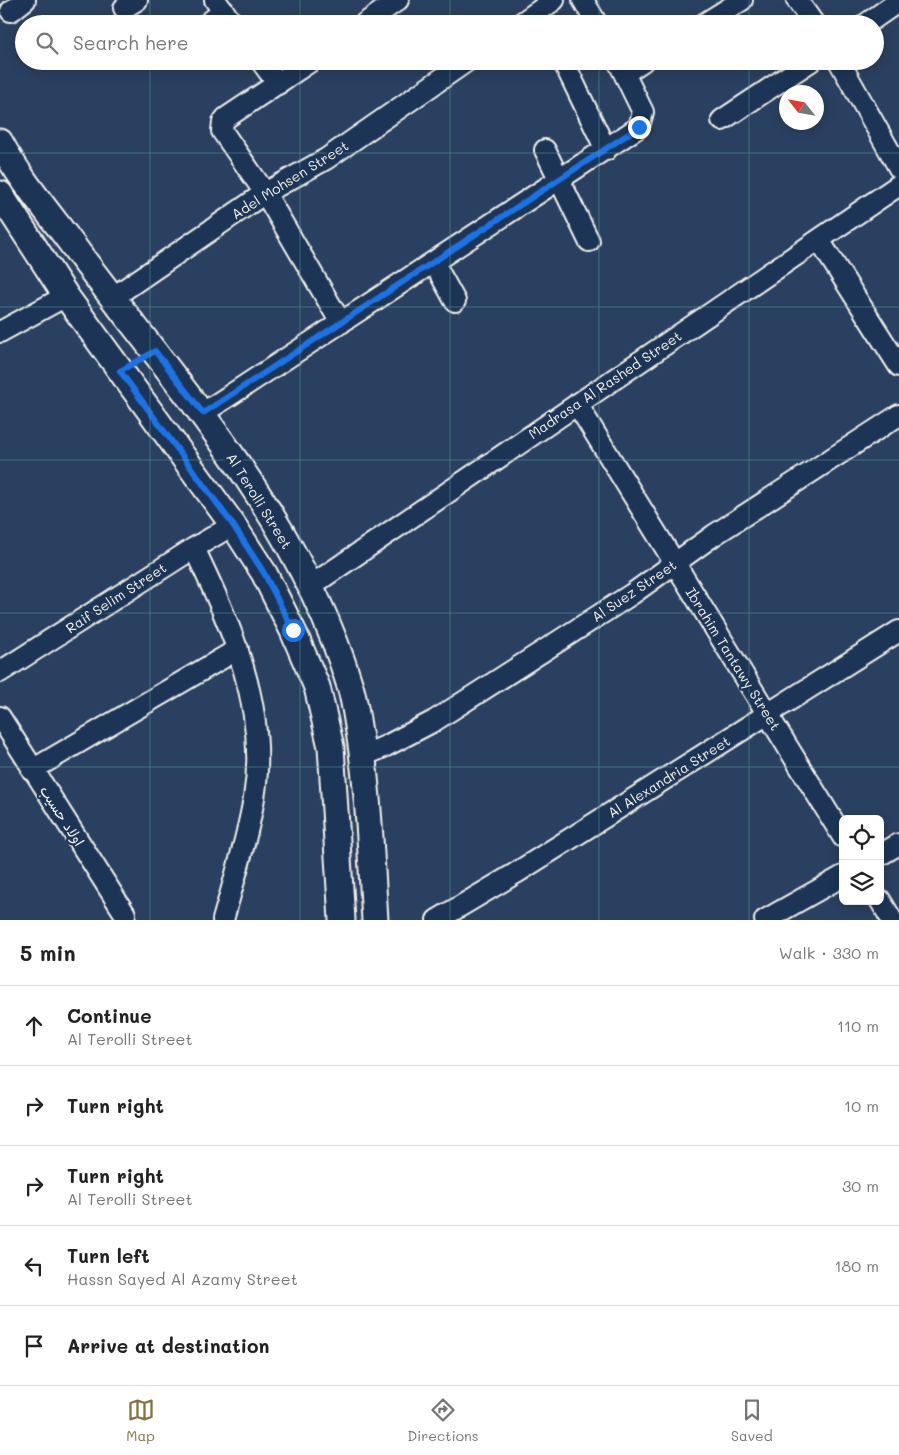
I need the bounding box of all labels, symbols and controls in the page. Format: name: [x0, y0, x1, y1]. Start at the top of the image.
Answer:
search box: [15, 15, 884, 70]
icon: search: [33, 29, 61, 57]
text: Search here: [73, 30, 189, 55]
north arrow: [779, 85, 824, 130]
route end: [628, 116, 651, 139]
street label: Adel Mohsen Street: [228, 136, 352, 223]
street label: Madrasa Al Rashed Street: [524, 326, 685, 443]
street label: Al Terolli Street: [222, 449, 297, 552]
street label: Al Suez Street: [587, 555, 680, 626]
street label: Raif Selim Street: [62, 558, 170, 637]
street label: Ibrahim Tantawy Street: [682, 584, 785, 734]
route start: [282, 619, 305, 642]
street label: Al Alexandria Street: [604, 731, 734, 822]
street label: اولاد حسيب: [36, 782, 89, 850]
map controls: [839, 815, 884, 905]
button: locate: [839, 815, 884, 860]
button: layers: [839, 860, 884, 905]
text: 5 min: [20, 939, 76, 966]
text: Walk · 330 m: [779, 942, 879, 963]
text: Continue: [67, 1003, 152, 1028]
icon: ahead: [20, 1012, 48, 1040]
text: 110 m: [837, 1015, 879, 1036]
text: Al Terolli Street: [67, 1028, 193, 1049]
icon: right: [20, 1092, 48, 1120]
text: Turn right: [67, 1093, 164, 1118]
text: 10 m: [844, 1095, 879, 1116]
text: Turn right: [67, 1163, 164, 1188]
icon: right: [20, 1172, 48, 1200]
text: 30 m: [842, 1175, 879, 1196]
text: Al Terolli Street: [67, 1188, 193, 1209]
text: Turn left: [67, 1243, 150, 1268]
icon: left: [20, 1252, 48, 1280]
text: 180 m: [834, 1255, 879, 1276]
text: Hassn Sayed Al Azamy Street: [67, 1268, 298, 1289]
icon: arrive: [20, 1332, 48, 1360]
text: Arrive at destination: [67, 1333, 270, 1358]
tab: Map: [126, 1396, 155, 1445]
tab: Directions: [407, 1396, 479, 1445]
tab: Saved: [731, 1396, 773, 1445]

